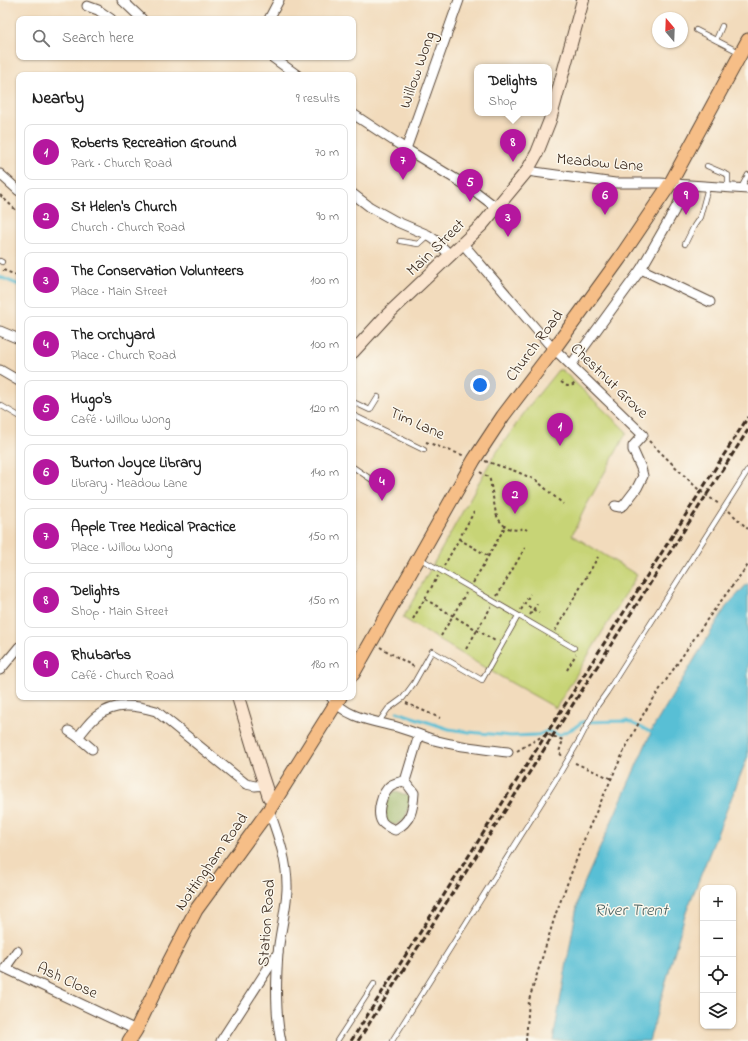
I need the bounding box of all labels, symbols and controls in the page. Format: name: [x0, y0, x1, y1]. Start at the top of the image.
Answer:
north arrow: [652, 12, 688, 48]
search box: [16, 16, 356, 60]
icon: search: [30, 27, 52, 49]
text: Search here: [62, 27, 134, 49]
street label: Willow Wong: [394, 28, 442, 112]
popup: [474, 64, 552, 116]
text: Delights: [489, 70, 537, 92]
text: Nearby: [32, 86, 84, 111]
text: 9 results: [296, 89, 340, 108]
text: Shop: [489, 92, 517, 111]
pin: 8: [500, 129, 526, 162]
text: Roberts Recreation Ground: [71, 132, 236, 154]
text: 1: [44, 143, 48, 162]
text: 70 m: [315, 143, 339, 162]
pin: 7: [390, 147, 416, 180]
street label: Meadow Lane: [556, 147, 645, 179]
text: Park · Church Road: [71, 154, 172, 173]
pin: 5: [457, 169, 483, 202]
pin: 6: [592, 182, 618, 215]
pin: 9: [673, 182, 699, 215]
text: St Helen's Church: [71, 196, 177, 218]
pin: 3: [495, 204, 521, 237]
text: 2: [43, 207, 49, 226]
text: 90 m: [316, 207, 339, 226]
street label: Main Street: [401, 213, 471, 282]
text: Church · Church Road: [71, 218, 185, 237]
text: The Conservation Volunteers: [71, 260, 244, 282]
text: 3: [43, 271, 49, 290]
text: 100 m: [310, 271, 339, 290]
text: Place · Main Street: [71, 282, 168, 301]
street label: Church Road: [500, 305, 570, 387]
text: The Orchyard: [71, 324, 155, 346]
text: 4: [43, 335, 49, 354]
text: 100 m: [310, 335, 339, 354]
street label: Chestnut Grove: [564, 337, 654, 425]
text: Place · Church Road: [71, 346, 176, 365]
your location: [470, 375, 490, 395]
text: Hugo's: [71, 388, 112, 410]
text: 5: [42, 399, 50, 418]
text: 120 m: [309, 399, 339, 418]
street label: Tim Lane: [386, 401, 449, 447]
text: Café · Willow Wong: [71, 410, 171, 429]
pin: 1: [547, 413, 573, 446]
text: Burton Joyce Library: [71, 452, 201, 474]
text: 6: [43, 463, 49, 482]
text: 140 m: [311, 463, 339, 482]
pin: 4: [369, 468, 395, 501]
text: Library · Meadow Lane: [71, 474, 187, 493]
pin: 2: [502, 481, 528, 514]
text: Apple Tree Medical Practice: [71, 516, 236, 538]
text: 7: [43, 527, 49, 546]
text: 150 m: [308, 527, 339, 546]
text: Place · Willow Wong: [71, 538, 173, 557]
text: Delights: [71, 580, 120, 602]
text: 8: [44, 591, 48, 610]
text: 150 m: [308, 591, 339, 610]
text: Shop · Main Street: [71, 602, 168, 621]
text: Rhubarbs: [71, 644, 131, 666]
text: 9: [44, 655, 48, 674]
text: 180 m: [311, 655, 339, 674]
text: Café · Church Road: [71, 666, 174, 685]
street label: Nottingham Road: [169, 808, 255, 916]
street label: Station Road: [252, 878, 282, 968]
map controls: [700, 885, 736, 1029]
button: +: [700, 885, 736, 921]
water label: River Trent: [594, 898, 670, 923]
button: −: [700, 921, 736, 957]
street label: Ash Close: [33, 956, 102, 1006]
button: locate: [700, 957, 736, 993]
button: layers: [700, 993, 736, 1029]

